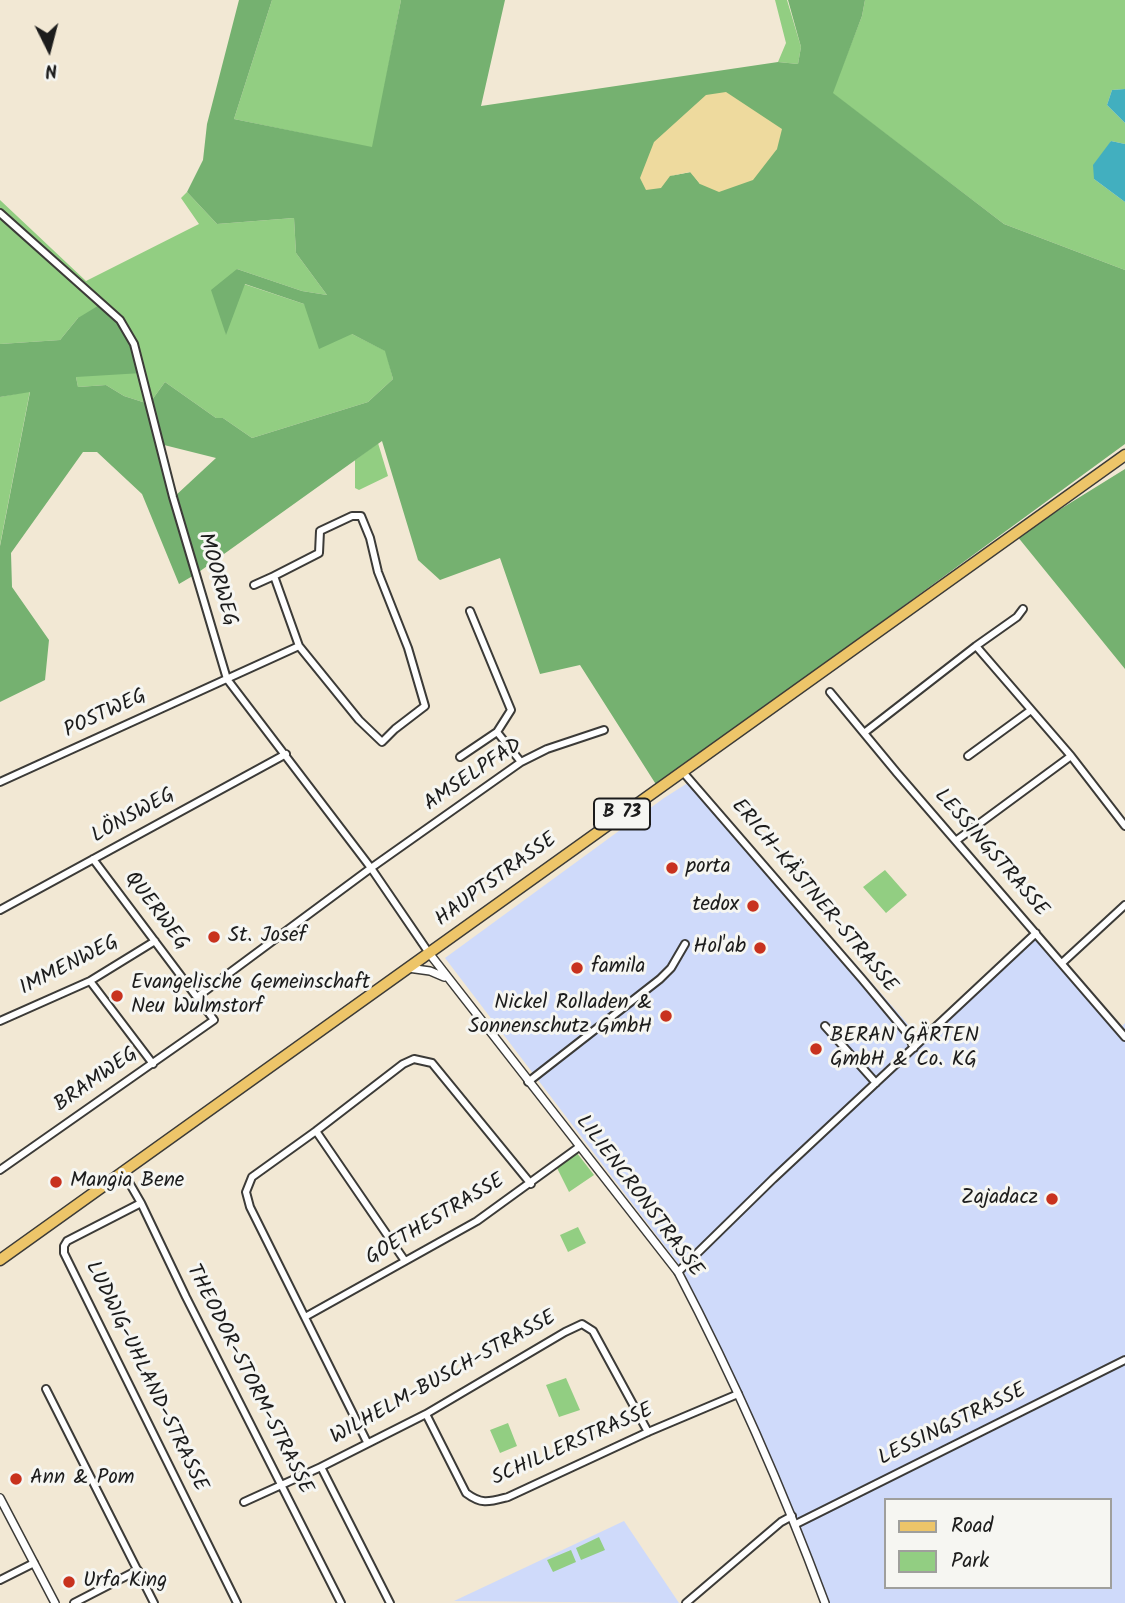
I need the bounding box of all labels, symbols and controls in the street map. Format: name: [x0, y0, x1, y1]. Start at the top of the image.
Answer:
north arrow: [14, 14, 84, 84]
text: N: [44, 54, 59, 85]
street label: MOORWEG: [191, 530, 241, 630]
street label: POSTWEG: [61, 685, 151, 745]
street label: AMSELPFAD: [420, 734, 528, 818]
street label: LÖNSWEG: [88, 784, 180, 850]
street label: LESSINGSTRASSE: [927, 785, 1053, 923]
street label: ERICH-KÄSTNER-STRASSE: [725, 795, 901, 999]
road number: B 73: [594, 799, 650, 830]
street label: HAUPTSTRASSE: [431, 828, 563, 934]
place label: porta: [686, 855, 730, 881]
marker: porta: [664, 860, 680, 876]
street label: QUERWEG: [117, 868, 193, 956]
place label: tedox: [692, 893, 739, 919]
marker: tedox: [745, 898, 761, 914]
place label: St. Josef: [228, 924, 306, 950]
marker: St. Josef: [206, 929, 222, 945]
street label: IMMENWEG: [16, 931, 124, 1003]
place label: Hol'ab: [693, 935, 746, 961]
marker: Hol'ab: [752, 940, 768, 956]
place label: famila: [591, 955, 645, 981]
marker: famila: [569, 960, 585, 976]
place label: Evangelische Gemeinschaft Neu Wulmstorf: [131, 971, 370, 1021]
marker: Evangelische Gemeinschaft Neu Wulmstorf: [109, 988, 125, 1004]
place label: Nickel Rolladen & Sonnenschutz GmbH: [468, 991, 652, 1041]
marker: Nickel Rolladen & Sonnenschutz GmbH: [658, 1008, 674, 1024]
place label: BERAN GÄRTEN GmbH & Co. KG: [830, 1024, 979, 1074]
marker: BERAN GÄRTEN GmbH & Co. KG: [808, 1041, 824, 1057]
street label: BRAMWEG: [50, 1043, 144, 1119]
street label: LILIENCRONSTRASSE: [569, 1111, 707, 1283]
place label: Mangia Bene: [70, 1169, 184, 1195]
street label: GOETHESTRASSE: [362, 1170, 510, 1272]
marker: Mangia Bene: [48, 1174, 64, 1190]
place label: Zajadacz: [961, 1186, 1038, 1212]
marker: Zajadacz: [1044, 1191, 1060, 1207]
street label: LUDWIG-UHLAND-STRASSE: [78, 1258, 212, 1496]
street label: THEODOR-STORM-STRASSE: [179, 1261, 317, 1499]
street label: WILHELM-BUSCH-STRASSE: [327, 1306, 561, 1452]
street label: LESSINGSTRASSE: [875, 1379, 1031, 1473]
street label: SCHILLERSTRASSE: [488, 1399, 658, 1493]
place label: Ann & Pom: [30, 1466, 134, 1492]
marker: Ann & Pom: [8, 1471, 24, 1487]
legend: [884, 1498, 1111, 1589]
text: Road: [951, 1510, 993, 1543]
text: Park: [951, 1545, 989, 1578]
place label: Urfa King: [83, 1569, 167, 1595]
marker: Urfa King: [61, 1574, 77, 1590]

